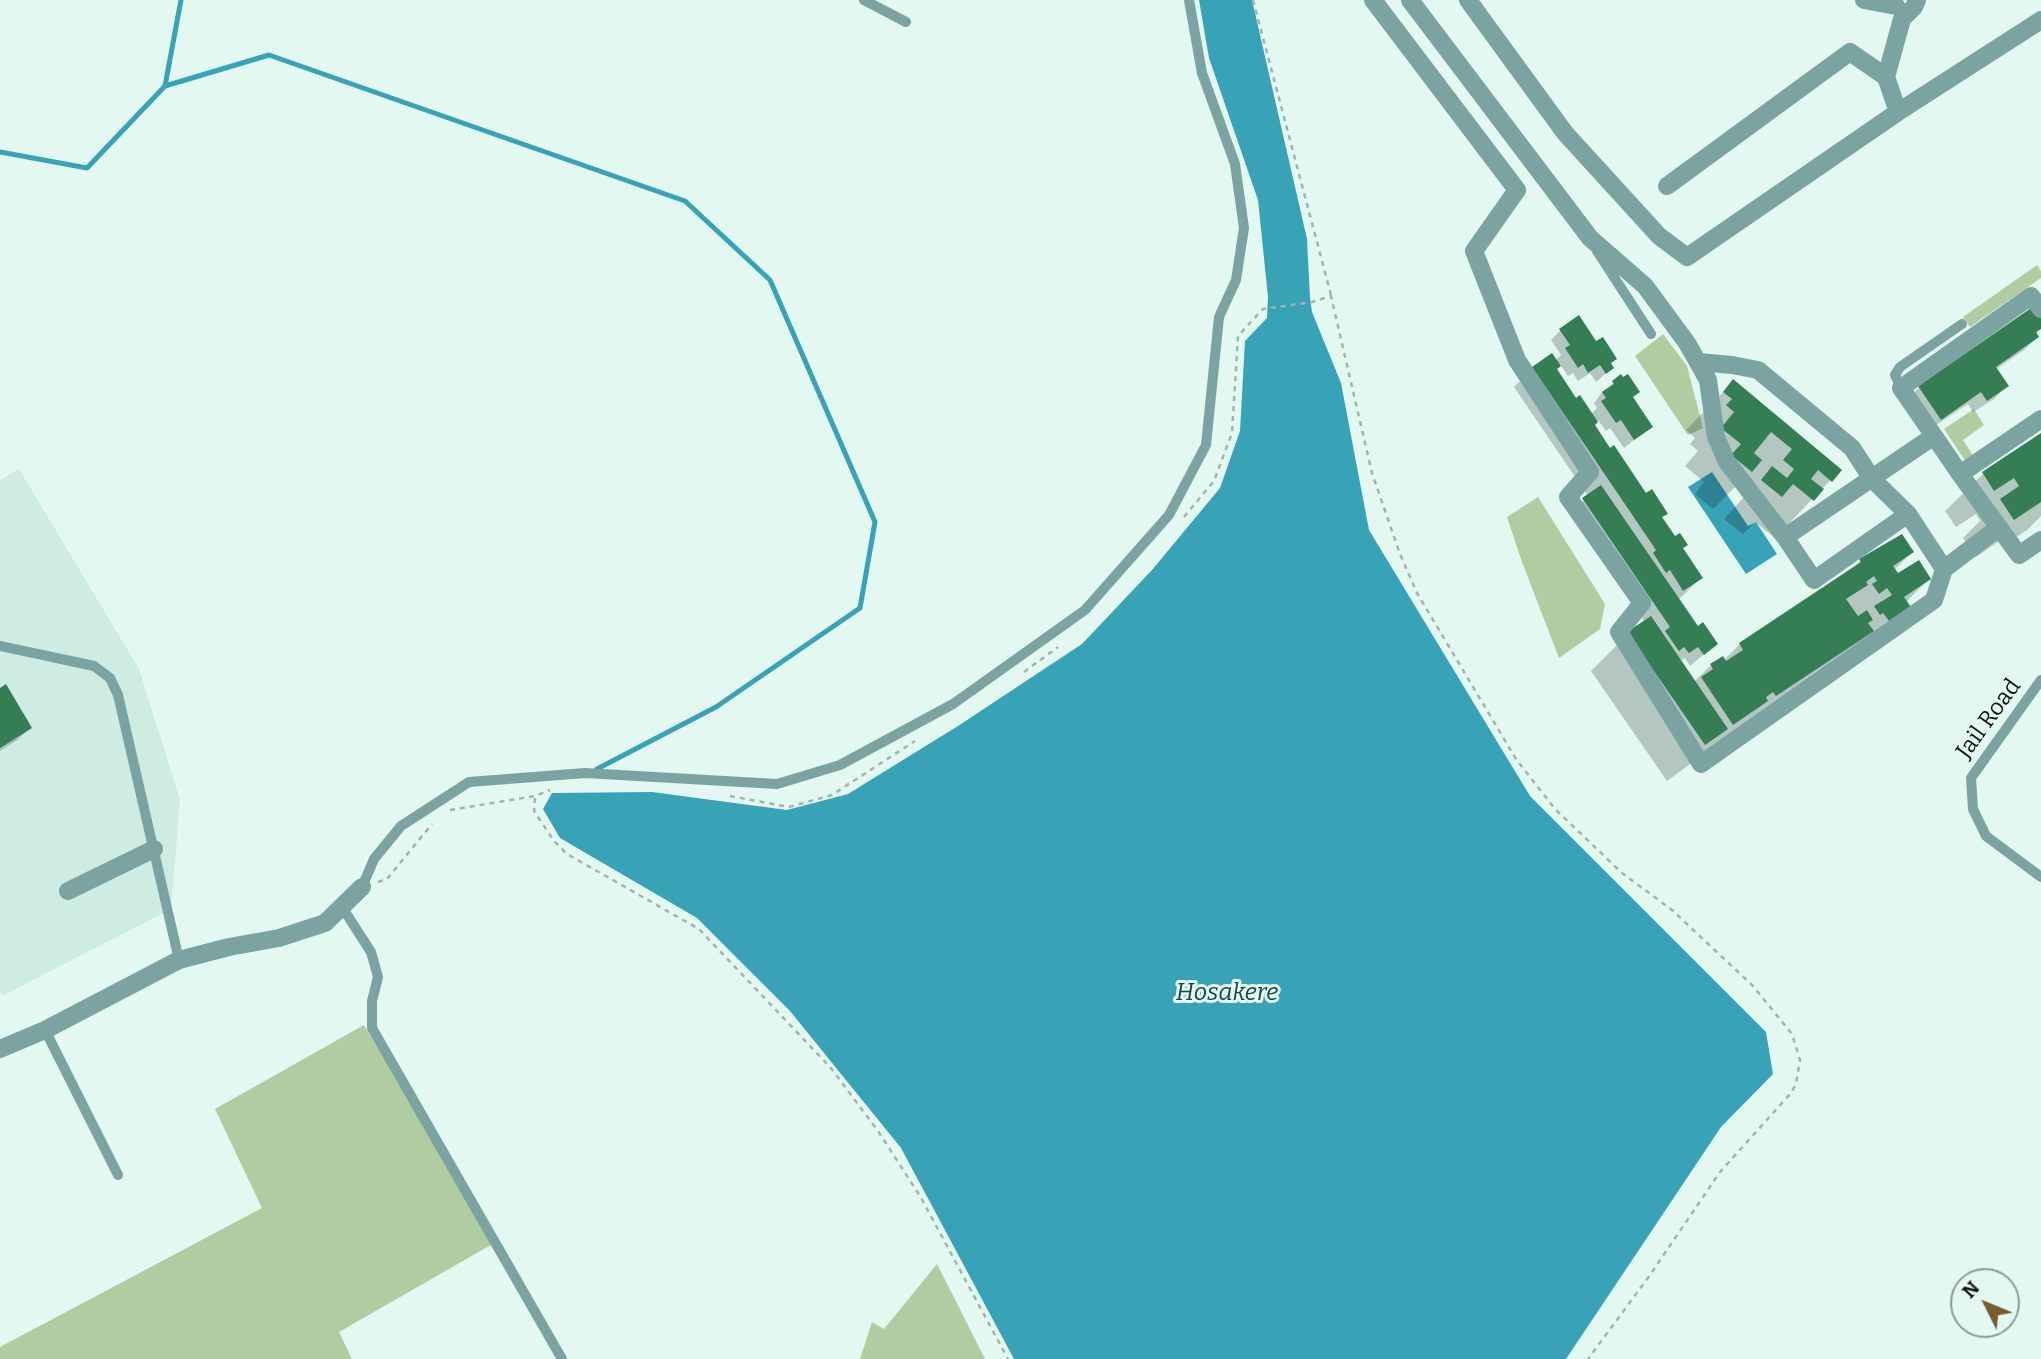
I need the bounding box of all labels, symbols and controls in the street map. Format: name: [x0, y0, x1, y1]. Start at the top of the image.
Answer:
street label: Jail Road: [1951, 674, 2027, 764]
water label: Hosakere: [1176, 979, 1278, 1007]
north arrow: [1950, 1268, 2020, 1338]
text: N: [1957, 1276, 1984, 1303]

